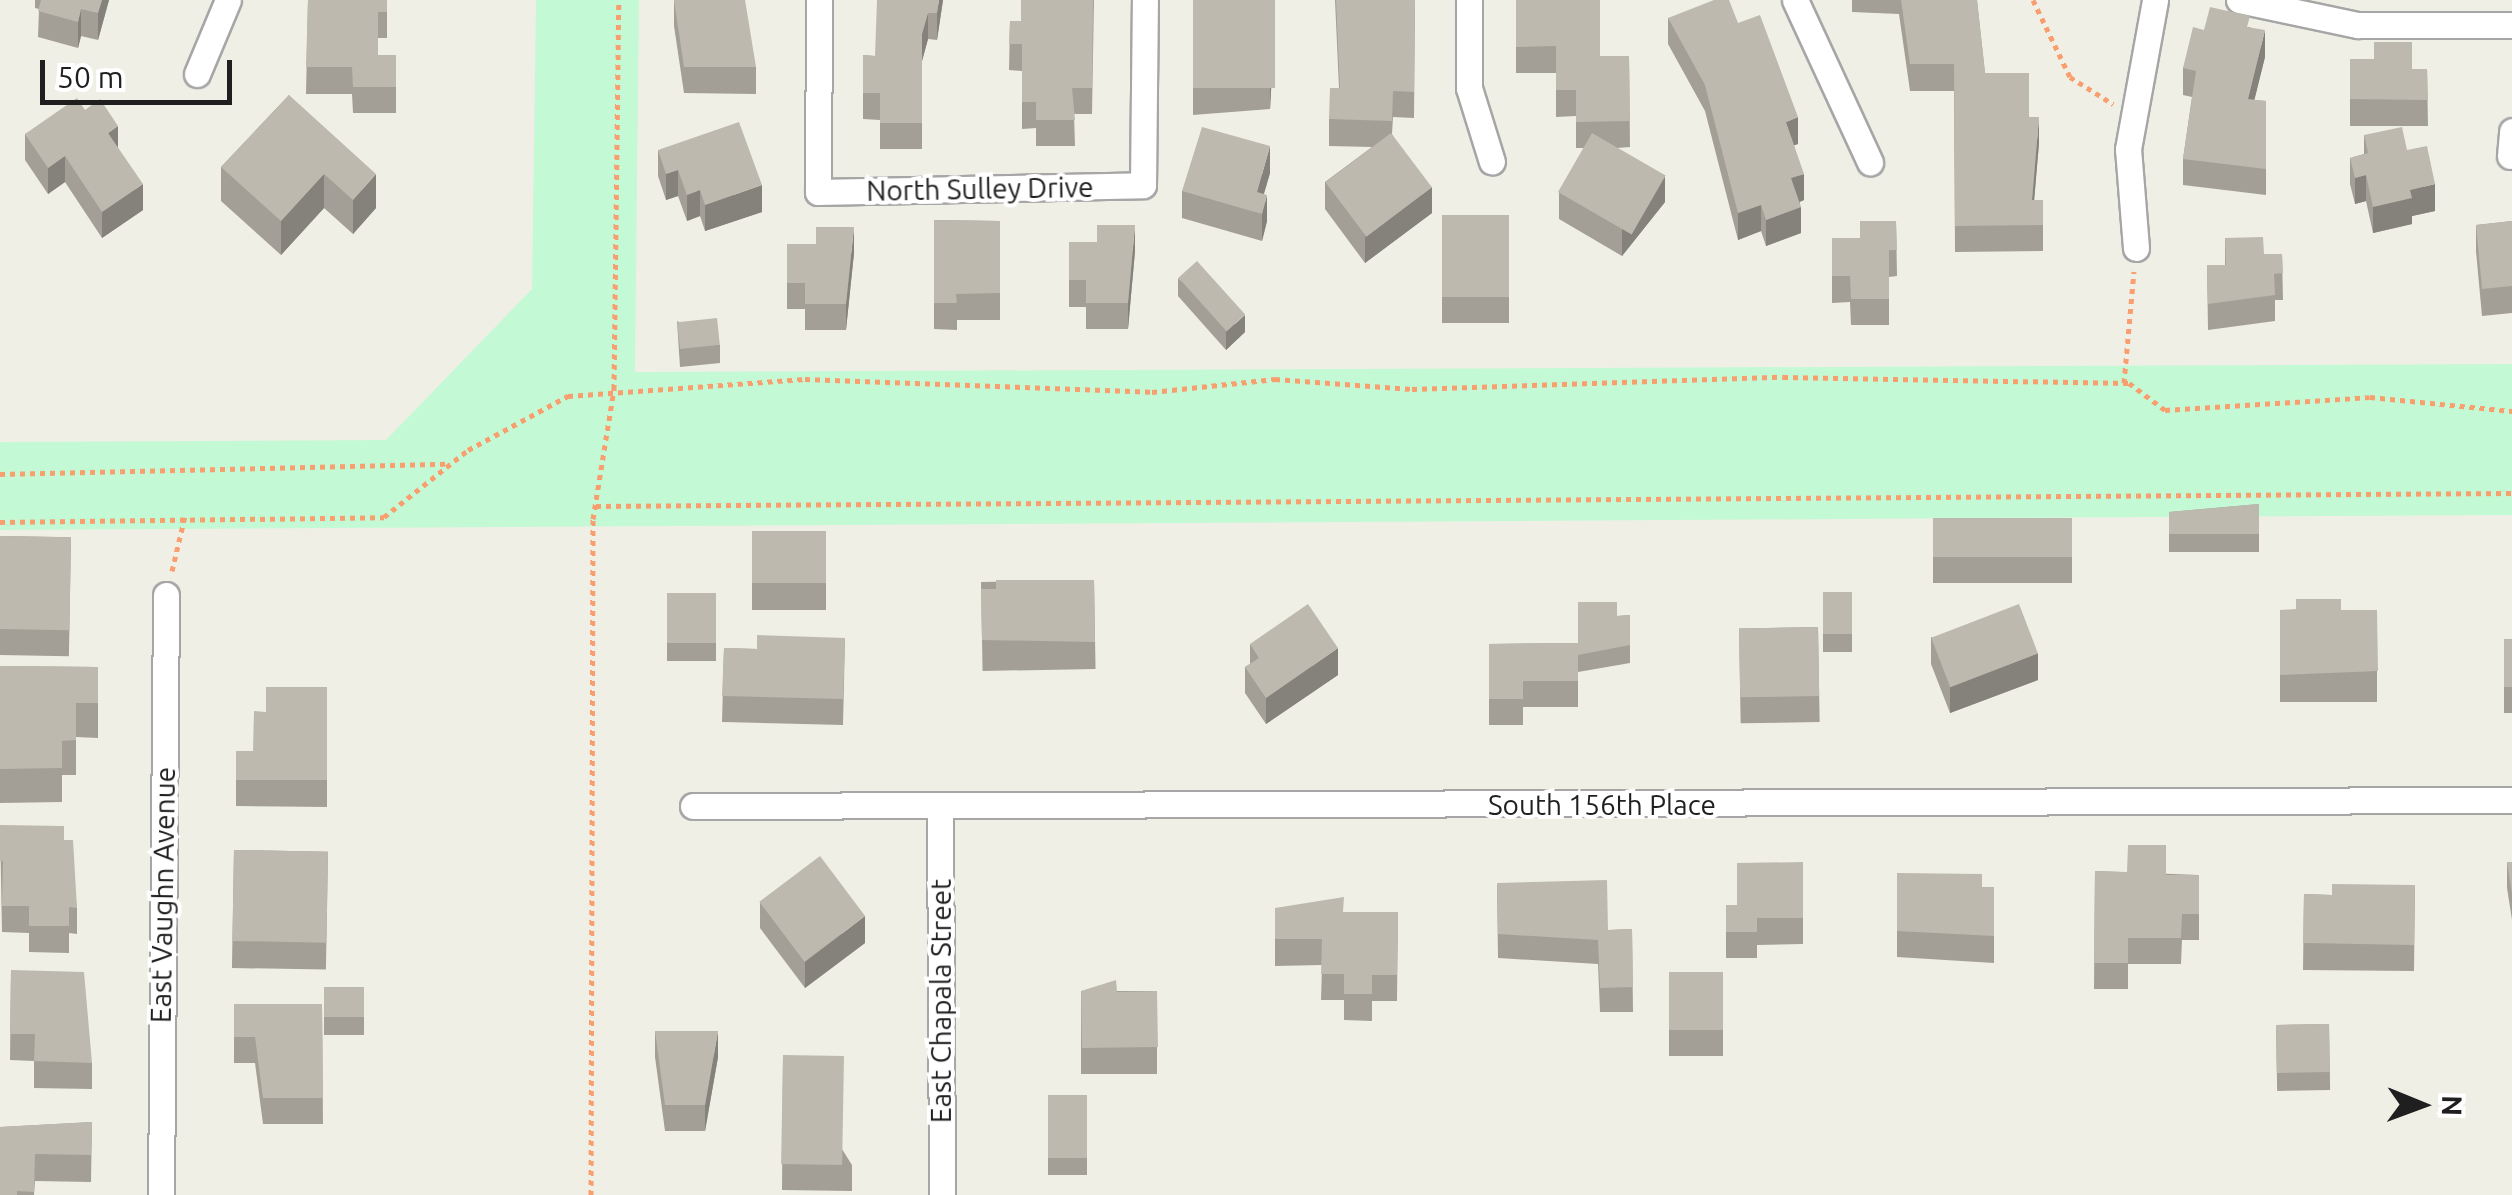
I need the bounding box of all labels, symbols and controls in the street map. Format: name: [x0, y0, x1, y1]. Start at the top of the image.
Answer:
scale bar: [45, 40, 238, 102]
text: 50 m: [57, 60, 124, 94]
street label: North Sulley Drive: [866, 170, 1094, 208]
street label: East Vaughn Avenue: [144, 767, 182, 1023]
street label: South 156th Place: [1488, 788, 1716, 822]
street label: East Chapala Street: [924, 879, 958, 1123]
north arrow: [2372, 1055, 2472, 1155]
text: N: [2437, 1095, 2468, 1116]

